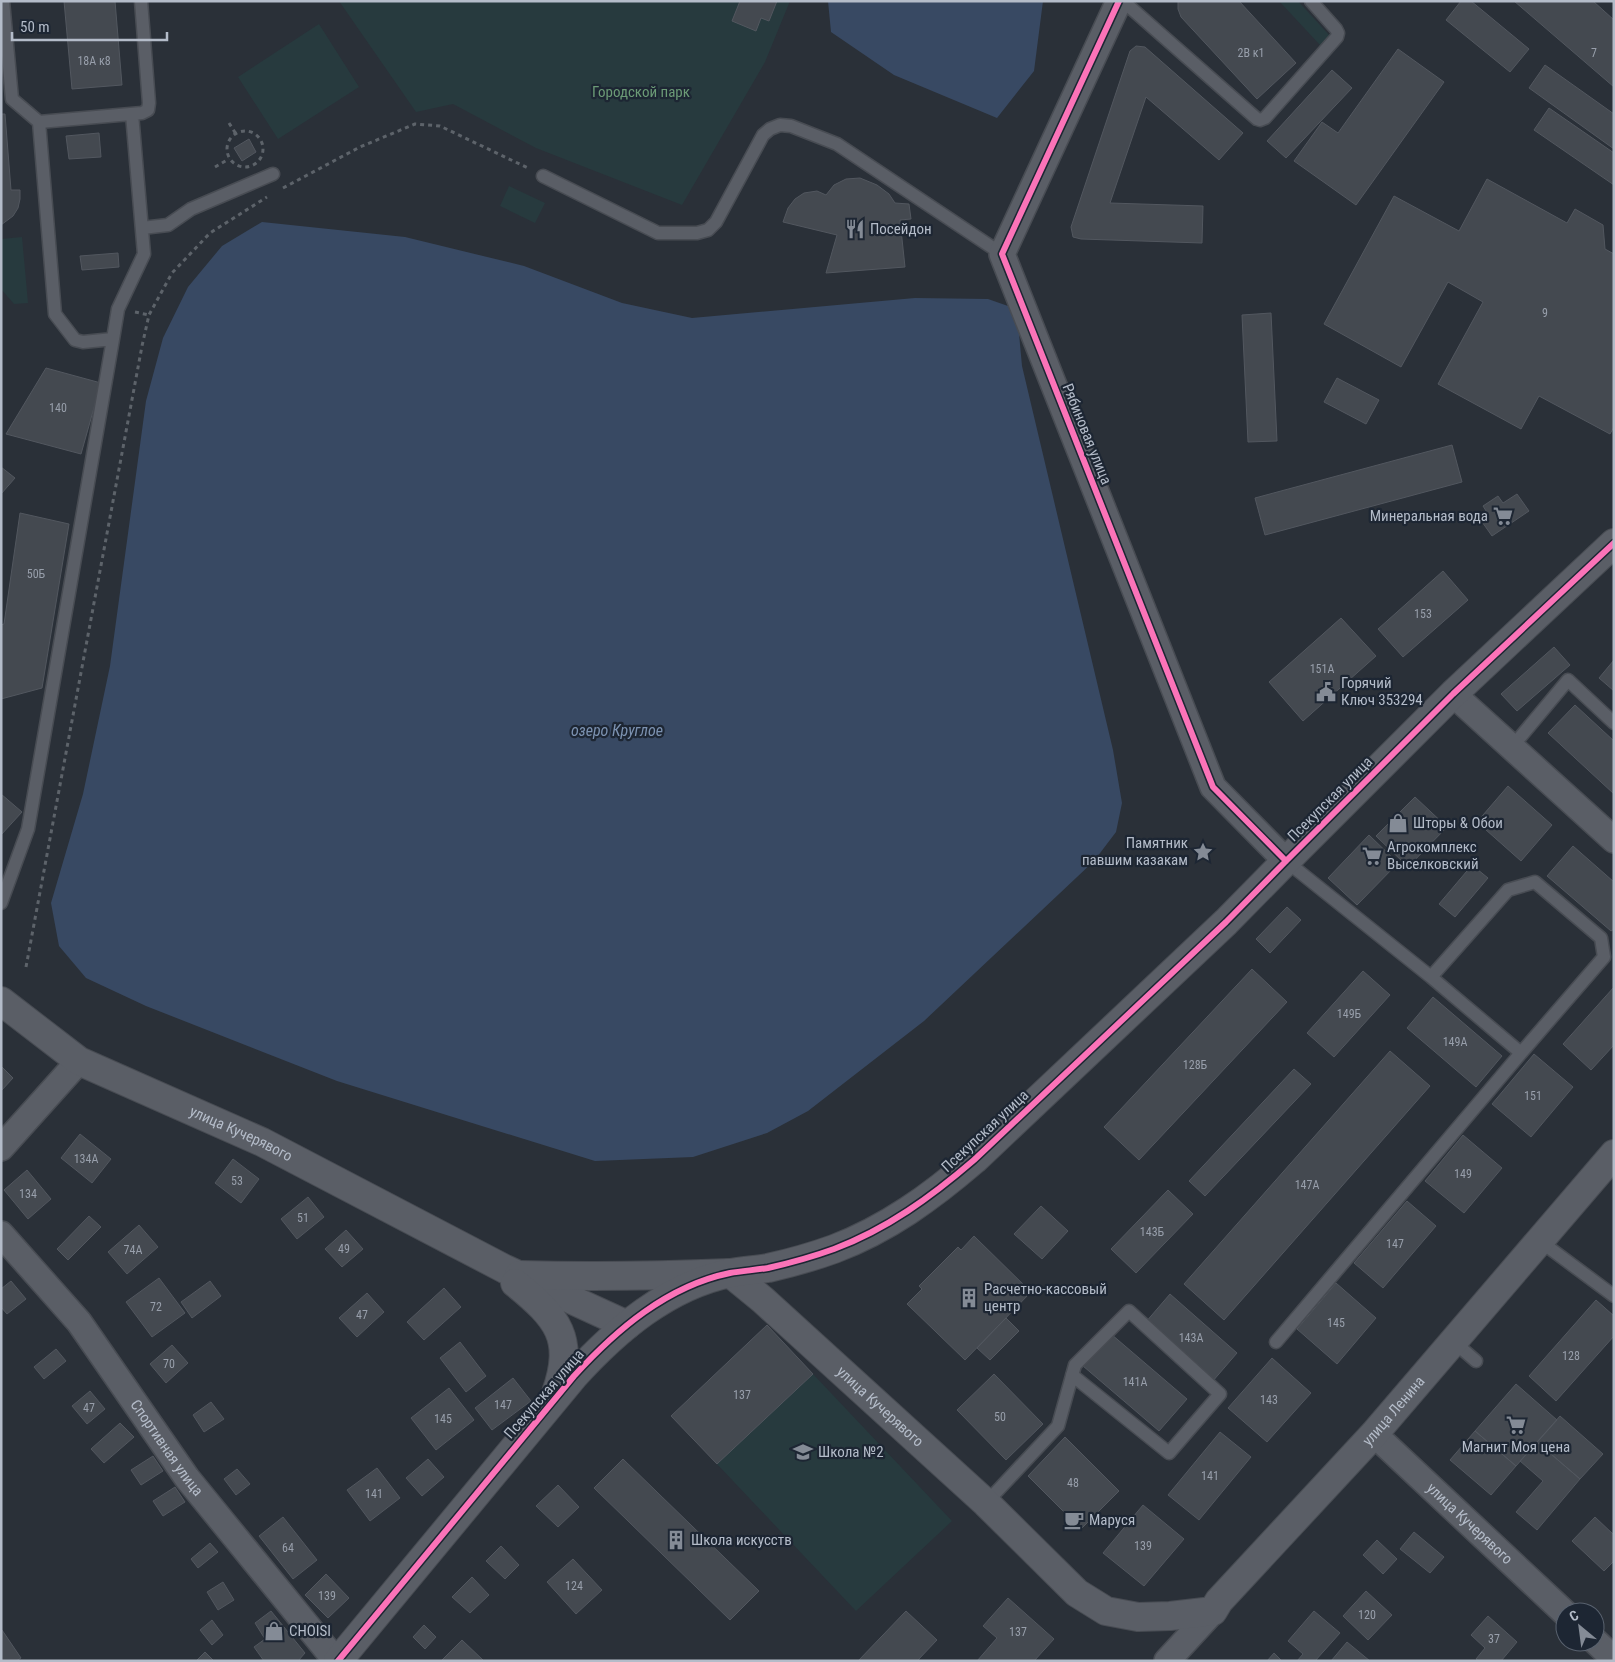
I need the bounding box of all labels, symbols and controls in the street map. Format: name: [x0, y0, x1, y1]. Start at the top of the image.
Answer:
scale bar: [12, 10, 168, 42]
text: 50 m: [20, 18, 50, 36]
house number: 2В к1: [1238, 46, 1264, 60]
house number: 7: [1591, 46, 1597, 60]
house number: 18А к8: [77, 54, 111, 68]
park label: Городской парк: [592, 83, 690, 101]
restaurant icon: Посейдон: [844, 218, 866, 240]
place label: Посейдон: [870, 220, 932, 238]
house number: 9: [1542, 306, 1548, 320]
street label: Рябиновая улица: [1059, 381, 1115, 487]
house number: 140: [49, 401, 67, 415]
supermarket icon: Минеральная вода: [1492, 505, 1514, 527]
place label: Минеральная вода: [1370, 507, 1488, 525]
house number: 50Б: [27, 567, 46, 581]
house number: 153: [1414, 607, 1432, 621]
house number: 151А: [1310, 662, 1334, 676]
place label: Горячий Ключ 353294: [1341, 674, 1423, 709]
public building icon: Горячий Ключ 353294: [1315, 681, 1337, 703]
water label: озеро Круглое: [571, 721, 663, 740]
street label: Псекупская улица: [1284, 753, 1376, 845]
shop icon: Шторы & Обои: [1387, 812, 1409, 834]
place label: Шторы & Обои: [1413, 814, 1503, 832]
place label: Памятник павшим казакам: [1082, 834, 1188, 869]
place label: Агрокомплекс Выселковский: [1387, 838, 1479, 873]
place icon: Памятник павшим казакам: [1192, 841, 1214, 863]
supermarket icon: Агрокомплекс Выселковский: [1361, 845, 1383, 867]
house number: 149Б: [1337, 1007, 1362, 1021]
house number: 149А: [1443, 1035, 1467, 1049]
house number: 128Б: [1183, 1058, 1208, 1072]
street label: Псекупская улица: [938, 1086, 1032, 1176]
house number: 151: [1524, 1089, 1542, 1103]
street label: улица Кучерявого: [187, 1102, 295, 1165]
house number: 134А: [74, 1152, 98, 1166]
house number: 149: [1454, 1167, 1472, 1181]
house number: 53: [231, 1174, 243, 1188]
house number: 147А: [1295, 1178, 1319, 1192]
house number: 134: [19, 1187, 37, 1201]
house number: 51: [297, 1211, 309, 1225]
house number: 143Б: [1140, 1225, 1165, 1239]
house number: 147: [1386, 1237, 1404, 1251]
house number: 49: [338, 1242, 350, 1256]
house number: 74А: [124, 1243, 142, 1257]
place label: Расчетно-кассовый центр: [984, 1280, 1107, 1315]
building icon: Расчетно-кассовый центр: [958, 1287, 980, 1309]
house number: 72: [150, 1300, 162, 1314]
house number: 47: [356, 1308, 368, 1322]
house number: 145: [1327, 1316, 1345, 1330]
house number: 143А: [1179, 1331, 1203, 1345]
street label: Псекупская улица: [500, 1346, 588, 1442]
house number: 128: [1562, 1349, 1580, 1363]
house number: 70: [163, 1357, 175, 1371]
street label: улица Кучерявого: [833, 1363, 927, 1451]
street label: улица Ленина: [1359, 1372, 1429, 1450]
house number: 141А: [1123, 1375, 1147, 1389]
house number: 137: [733, 1388, 751, 1402]
house number: 143: [1260, 1393, 1278, 1407]
street label: Спортивная улица: [126, 1396, 207, 1500]
house number: 147: [494, 1398, 512, 1412]
house number: 47: [83, 1401, 95, 1415]
house number: 50: [994, 1410, 1006, 1424]
house number: 145: [434, 1412, 452, 1426]
supermarket icon: Магнит Моя цена: [1505, 1414, 1527, 1436]
place label: Магнит Моя цена: [1462, 1438, 1570, 1456]
school or university icon: Школа №2: [792, 1441, 814, 1463]
place label: Школа №2: [818, 1443, 884, 1461]
house number: 141: [1201, 1469, 1219, 1483]
house number: 48: [1067, 1476, 1079, 1490]
street label: улица Кучерявого: [1423, 1479, 1516, 1568]
house number: 141: [365, 1487, 383, 1501]
cafe icon: Маруся: [1063, 1509, 1085, 1531]
place label: Маруся: [1089, 1511, 1135, 1529]
building icon: Школа искусств: [665, 1529, 687, 1551]
place label: Школа искусств: [691, 1531, 792, 1549]
house number: 139: [1134, 1539, 1152, 1553]
house number: 64: [282, 1541, 294, 1555]
house number: 124: [565, 1579, 583, 1593]
house number: 139: [318, 1589, 336, 1603]
north arrow: [1555, 1602, 1605, 1652]
text: С: [1566, 1607, 1581, 1625]
house number: 120: [1358, 1608, 1376, 1622]
shop icon: CHOISI: [263, 1620, 285, 1642]
place label: CHOISI: [289, 1622, 331, 1640]
house number: 137: [1009, 1625, 1027, 1639]
house number: 37: [1488, 1632, 1500, 1646]

